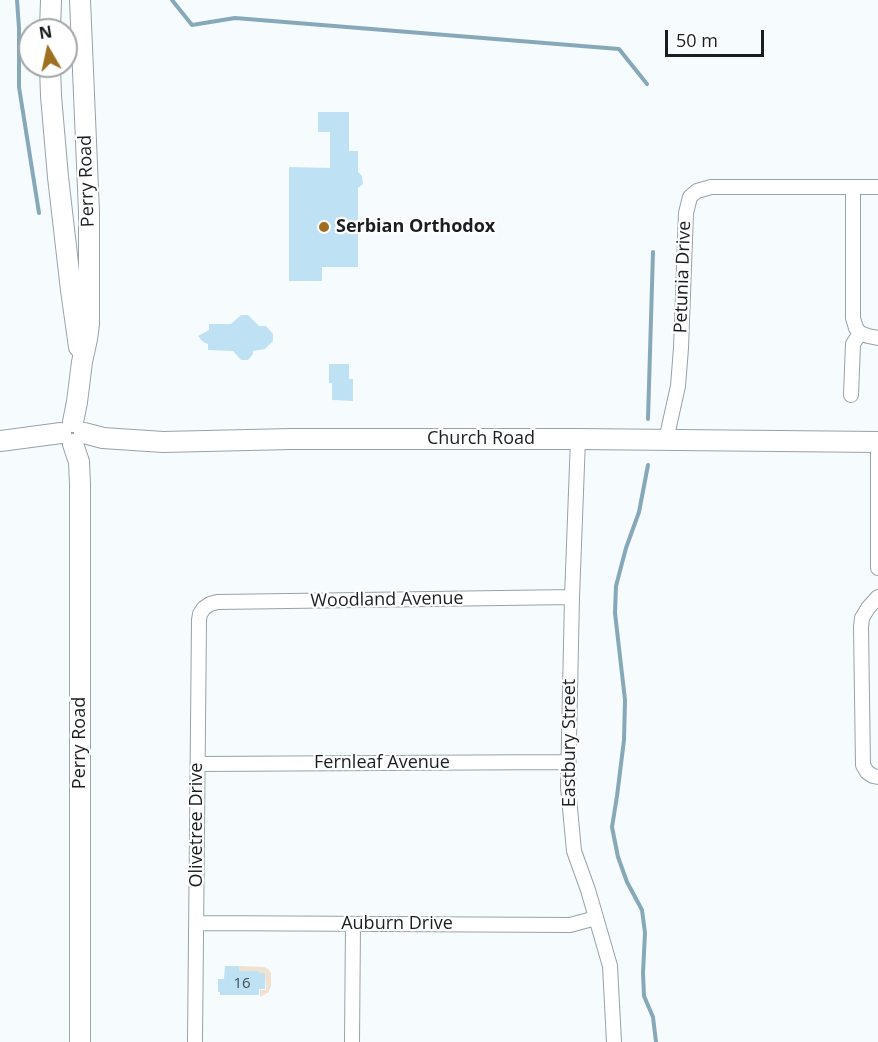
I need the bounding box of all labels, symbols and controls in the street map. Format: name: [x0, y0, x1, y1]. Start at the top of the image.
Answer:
north arrow: [18, 18, 78, 78]
scale bar: [668, 18, 767, 56]
text: N: [37, 20, 54, 44]
text: 50 m: [676, 28, 718, 52]
street label: Perry Road: [75, 135, 99, 227]
place label: Serbian Orthodox: [336, 216, 495, 238]
marker: Serbian Orthodox: [317, 220, 331, 234]
street label: Petunia Drive: [670, 220, 696, 334]
street label: Church Road: [427, 428, 535, 450]
street label: Woodland Avenue: [310, 588, 464, 612]
street label: Eastbury Street: [559, 679, 581, 807]
street label: Perry Road: [69, 697, 91, 789]
street label: Fernleaf Avenue: [314, 752, 450, 774]
street label: Olivetree Drive: [186, 763, 208, 887]
street label: Auburn Drive: [341, 913, 453, 935]
house number: 16: [233, 975, 251, 993]

